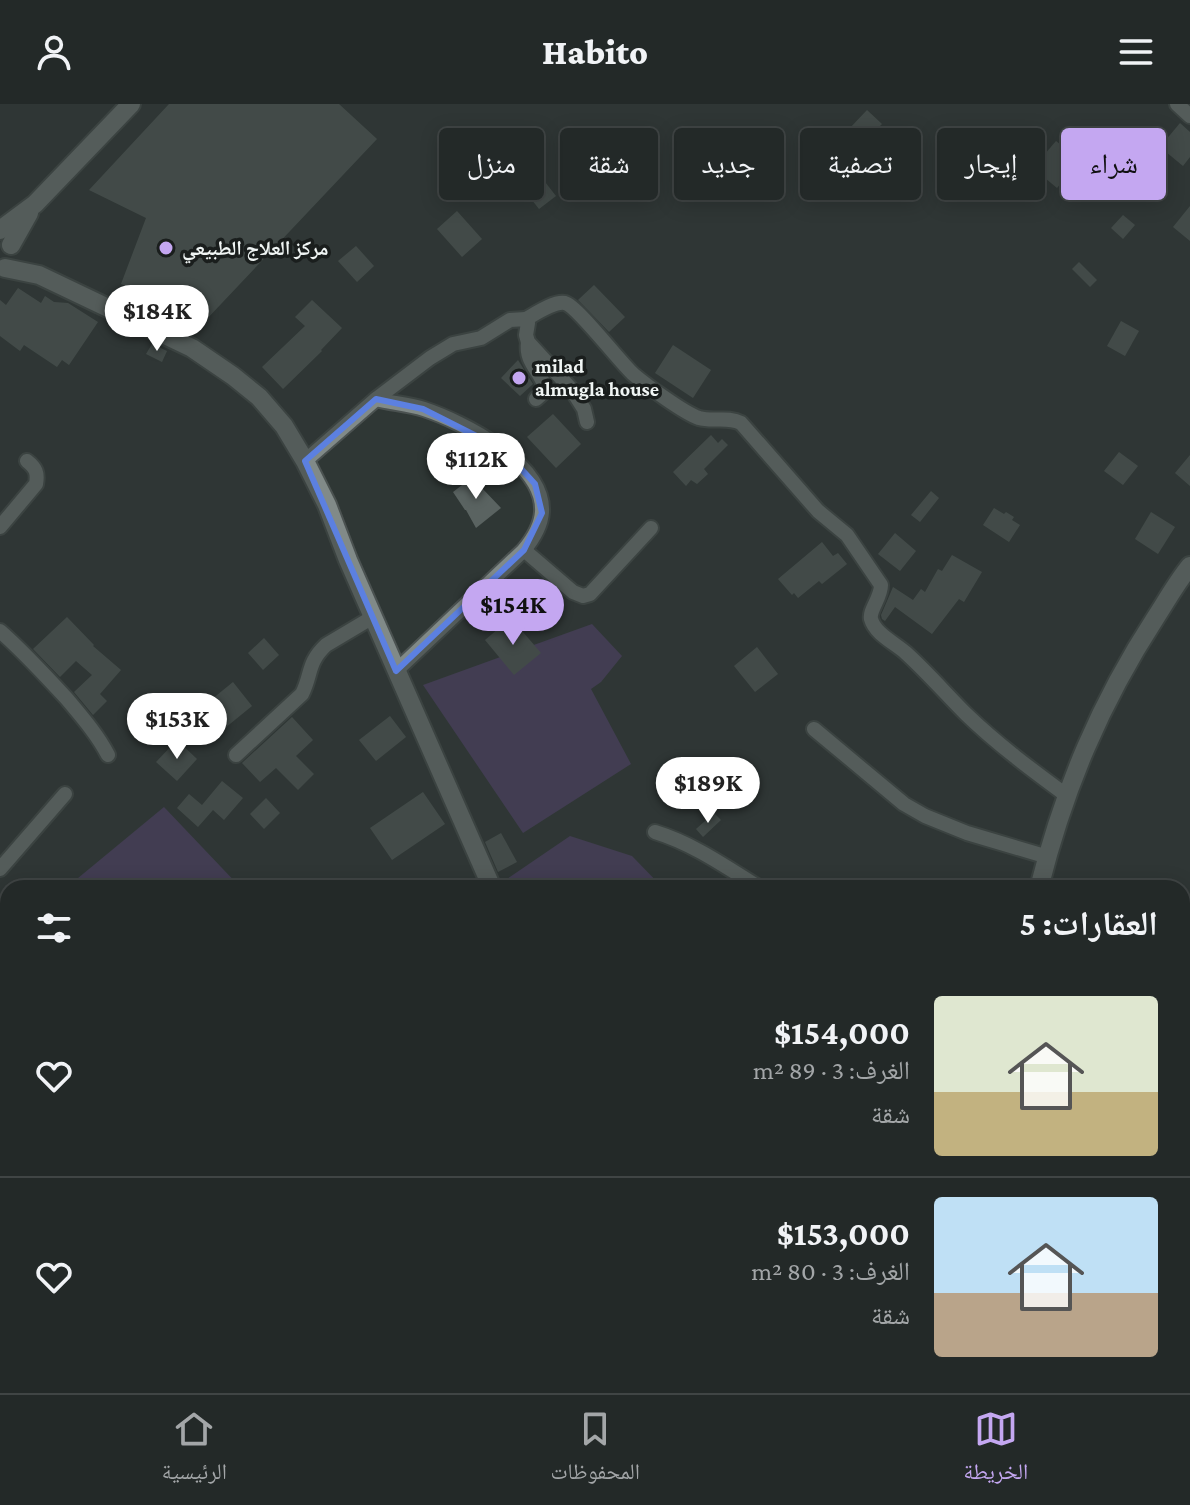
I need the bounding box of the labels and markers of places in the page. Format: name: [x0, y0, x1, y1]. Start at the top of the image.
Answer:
place label: مركز العلاج الطبيعي: [182, 237, 328, 264]
marker: مركز العلاج الطبيعي: [157, 239, 175, 257]
pin: $184K: [101, 285, 213, 353]
place label: milad almugla house: [535, 355, 659, 400]
marker: milad almugla house: [510, 369, 528, 387]
pin: $112K: [420, 433, 532, 501]
pin: $154K: [457, 579, 569, 647]
pin: $153K: [121, 693, 233, 761]
pin: $189K: [652, 757, 764, 825]

